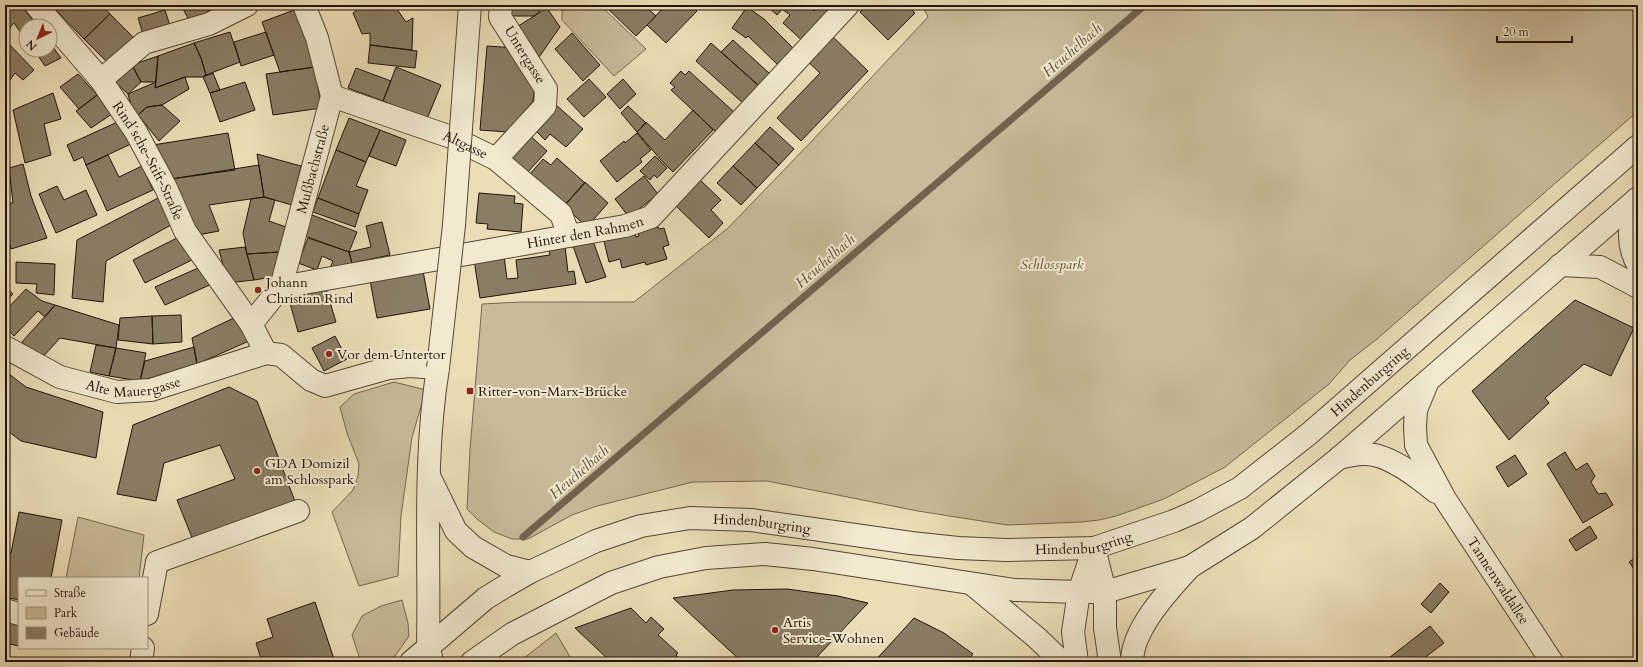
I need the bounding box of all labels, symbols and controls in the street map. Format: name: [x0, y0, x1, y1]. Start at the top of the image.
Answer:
north arrow: [18, 18, 58, 58]
water label: Heuchelbach: [1038, 18, 1107, 81]
scale bar: [1497, 18, 1572, 44]
street label: Untergasse: [500, 22, 550, 88]
text: 20 m: [1503, 24, 1530, 40]
text: N: [23, 36, 40, 54]
street label: Rind´sche-Stift-Straße: [108, 97, 188, 223]
street label: Mußbachstraße: [292, 122, 334, 216]
street label: Altgasse: [441, 126, 491, 163]
street label: Hinter den Rahmen: [525, 211, 646, 253]
water label: Heuchelbach: [791, 229, 860, 292]
park label: Schlosspark: [1020, 255, 1084, 274]
place label: Johann Christian Rind: [264, 273, 354, 308]
marker: Johann Christian Rind: [253, 285, 263, 295]
street label: Hindenburgring: [1326, 341, 1413, 421]
place label: Vor dem Untertor: [337, 345, 446, 364]
marker: Vor dem Untertor: [324, 349, 334, 359]
street label: Alte Mauergasse: [84, 372, 183, 402]
place label: Ritter-von-Marx-Brücke: [478, 382, 627, 401]
marker: Ritter-von-Marx-Brücke: [465, 386, 475, 396]
water label: Heuchelbach: [545, 440, 614, 503]
place label: GDA Domizil am Schlosspark: [265, 454, 355, 489]
marker: GDA Domizil am Schlosspark: [252, 466, 262, 476]
street label: Hindenburgring: [713, 509, 812, 538]
street label: Hindenburgring: [1035, 526, 1135, 559]
street label: Tannenwaldallee: [1463, 533, 1534, 628]
legend: [18, 577, 148, 649]
text: Straße: [54, 585, 86, 601]
text: Park: [54, 605, 78, 621]
place label: Artis Service-Wohnen: [783, 613, 885, 648]
text: Gebäude: [54, 625, 99, 641]
marker: Artis Service-Wohnen: [770, 625, 780, 635]

